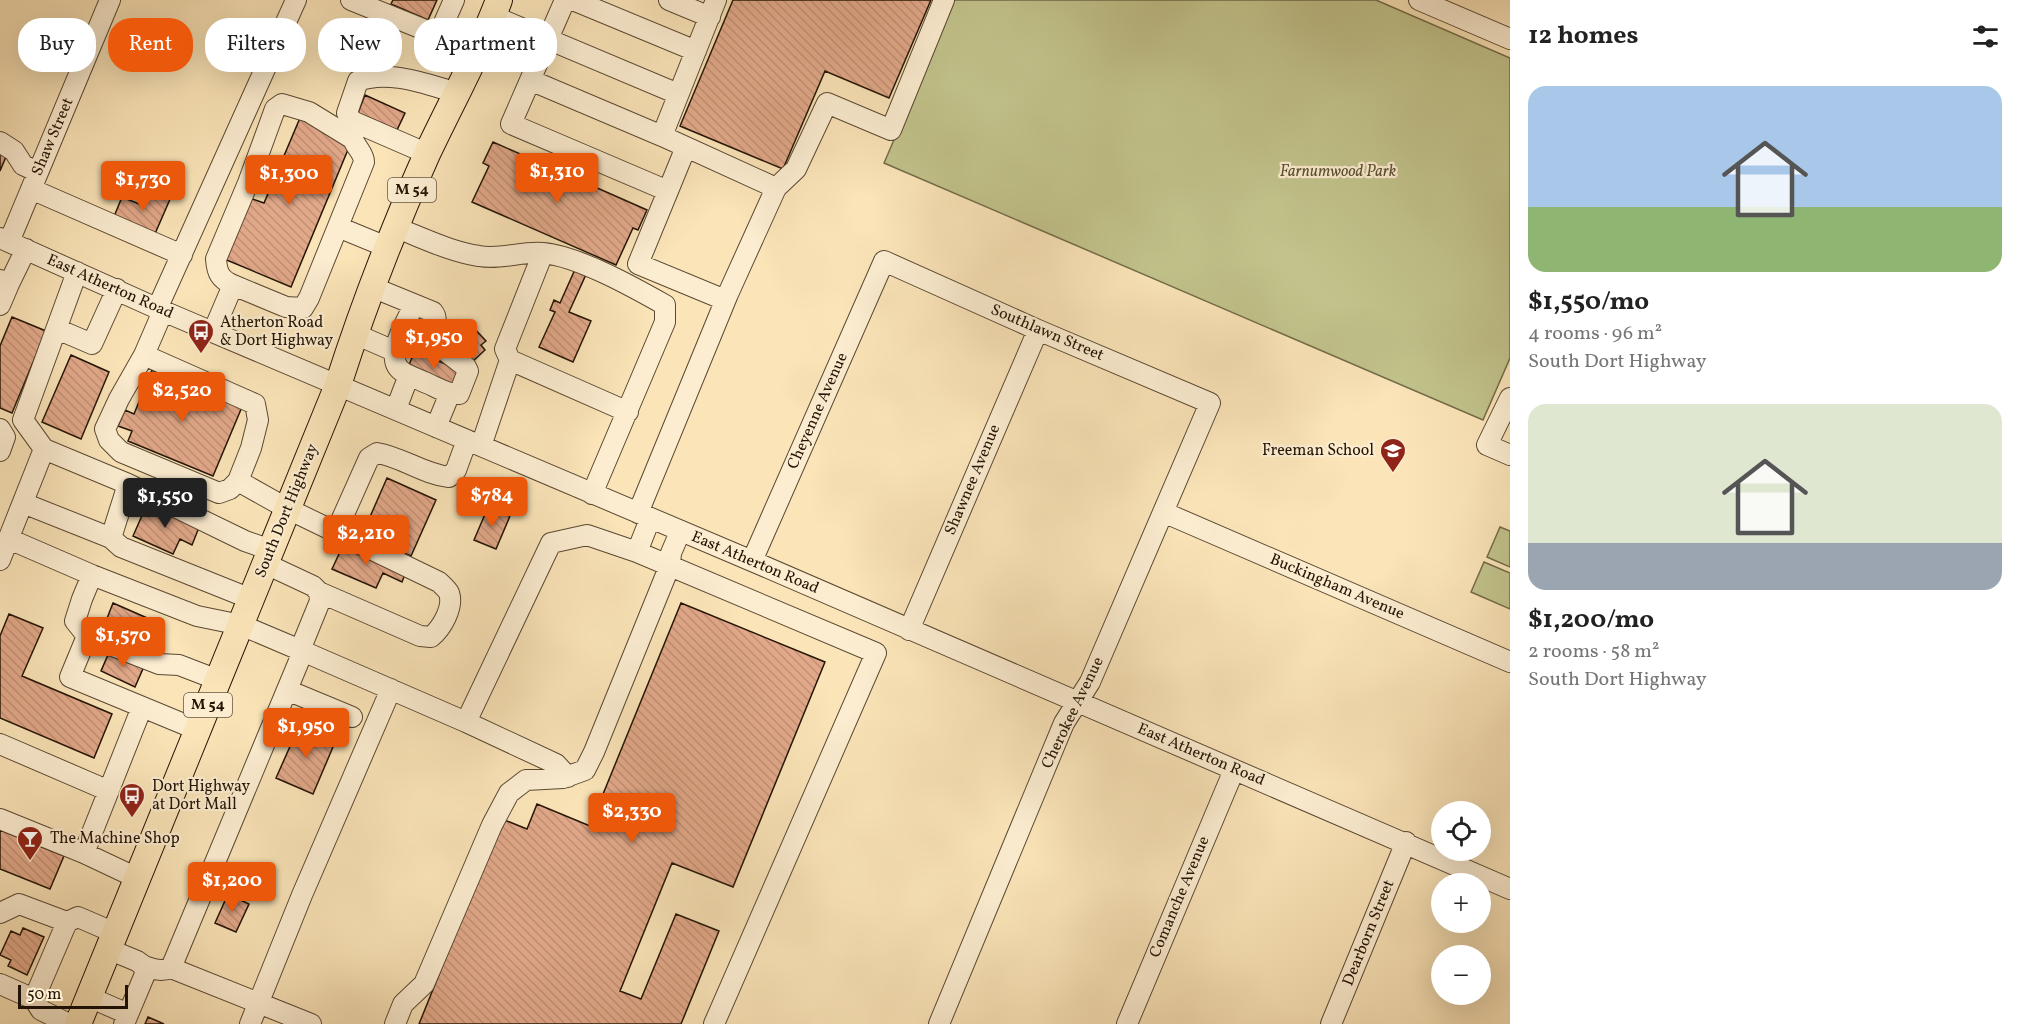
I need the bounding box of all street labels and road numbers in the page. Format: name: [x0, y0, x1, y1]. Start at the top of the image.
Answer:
street label: Shaw Street: [27, 94, 79, 179]
road number: M 54: [388, 178, 436, 202]
street label: East Atherton Road: [43, 249, 177, 325]
street label: Southlawn Street: [987, 299, 1107, 367]
street label: Cheyenne Avenue: [782, 349, 854, 473]
street label: Shawnee Avenue: [940, 421, 1006, 539]
street label: South Dort Highway: [250, 440, 324, 581]
street label: East Atherton Road: [688, 526, 822, 600]
street label: Buckingham Avenue: [1266, 549, 1408, 625]
street label: Cherokee Avenue: [1036, 653, 1110, 773]
road number: M 54: [184, 693, 232, 717]
street label: East Atherton Road: [1134, 718, 1268, 792]
street label: Comanche Avenue: [1144, 833, 1216, 961]
street label: Dearborn Street: [1338, 876, 1400, 989]

